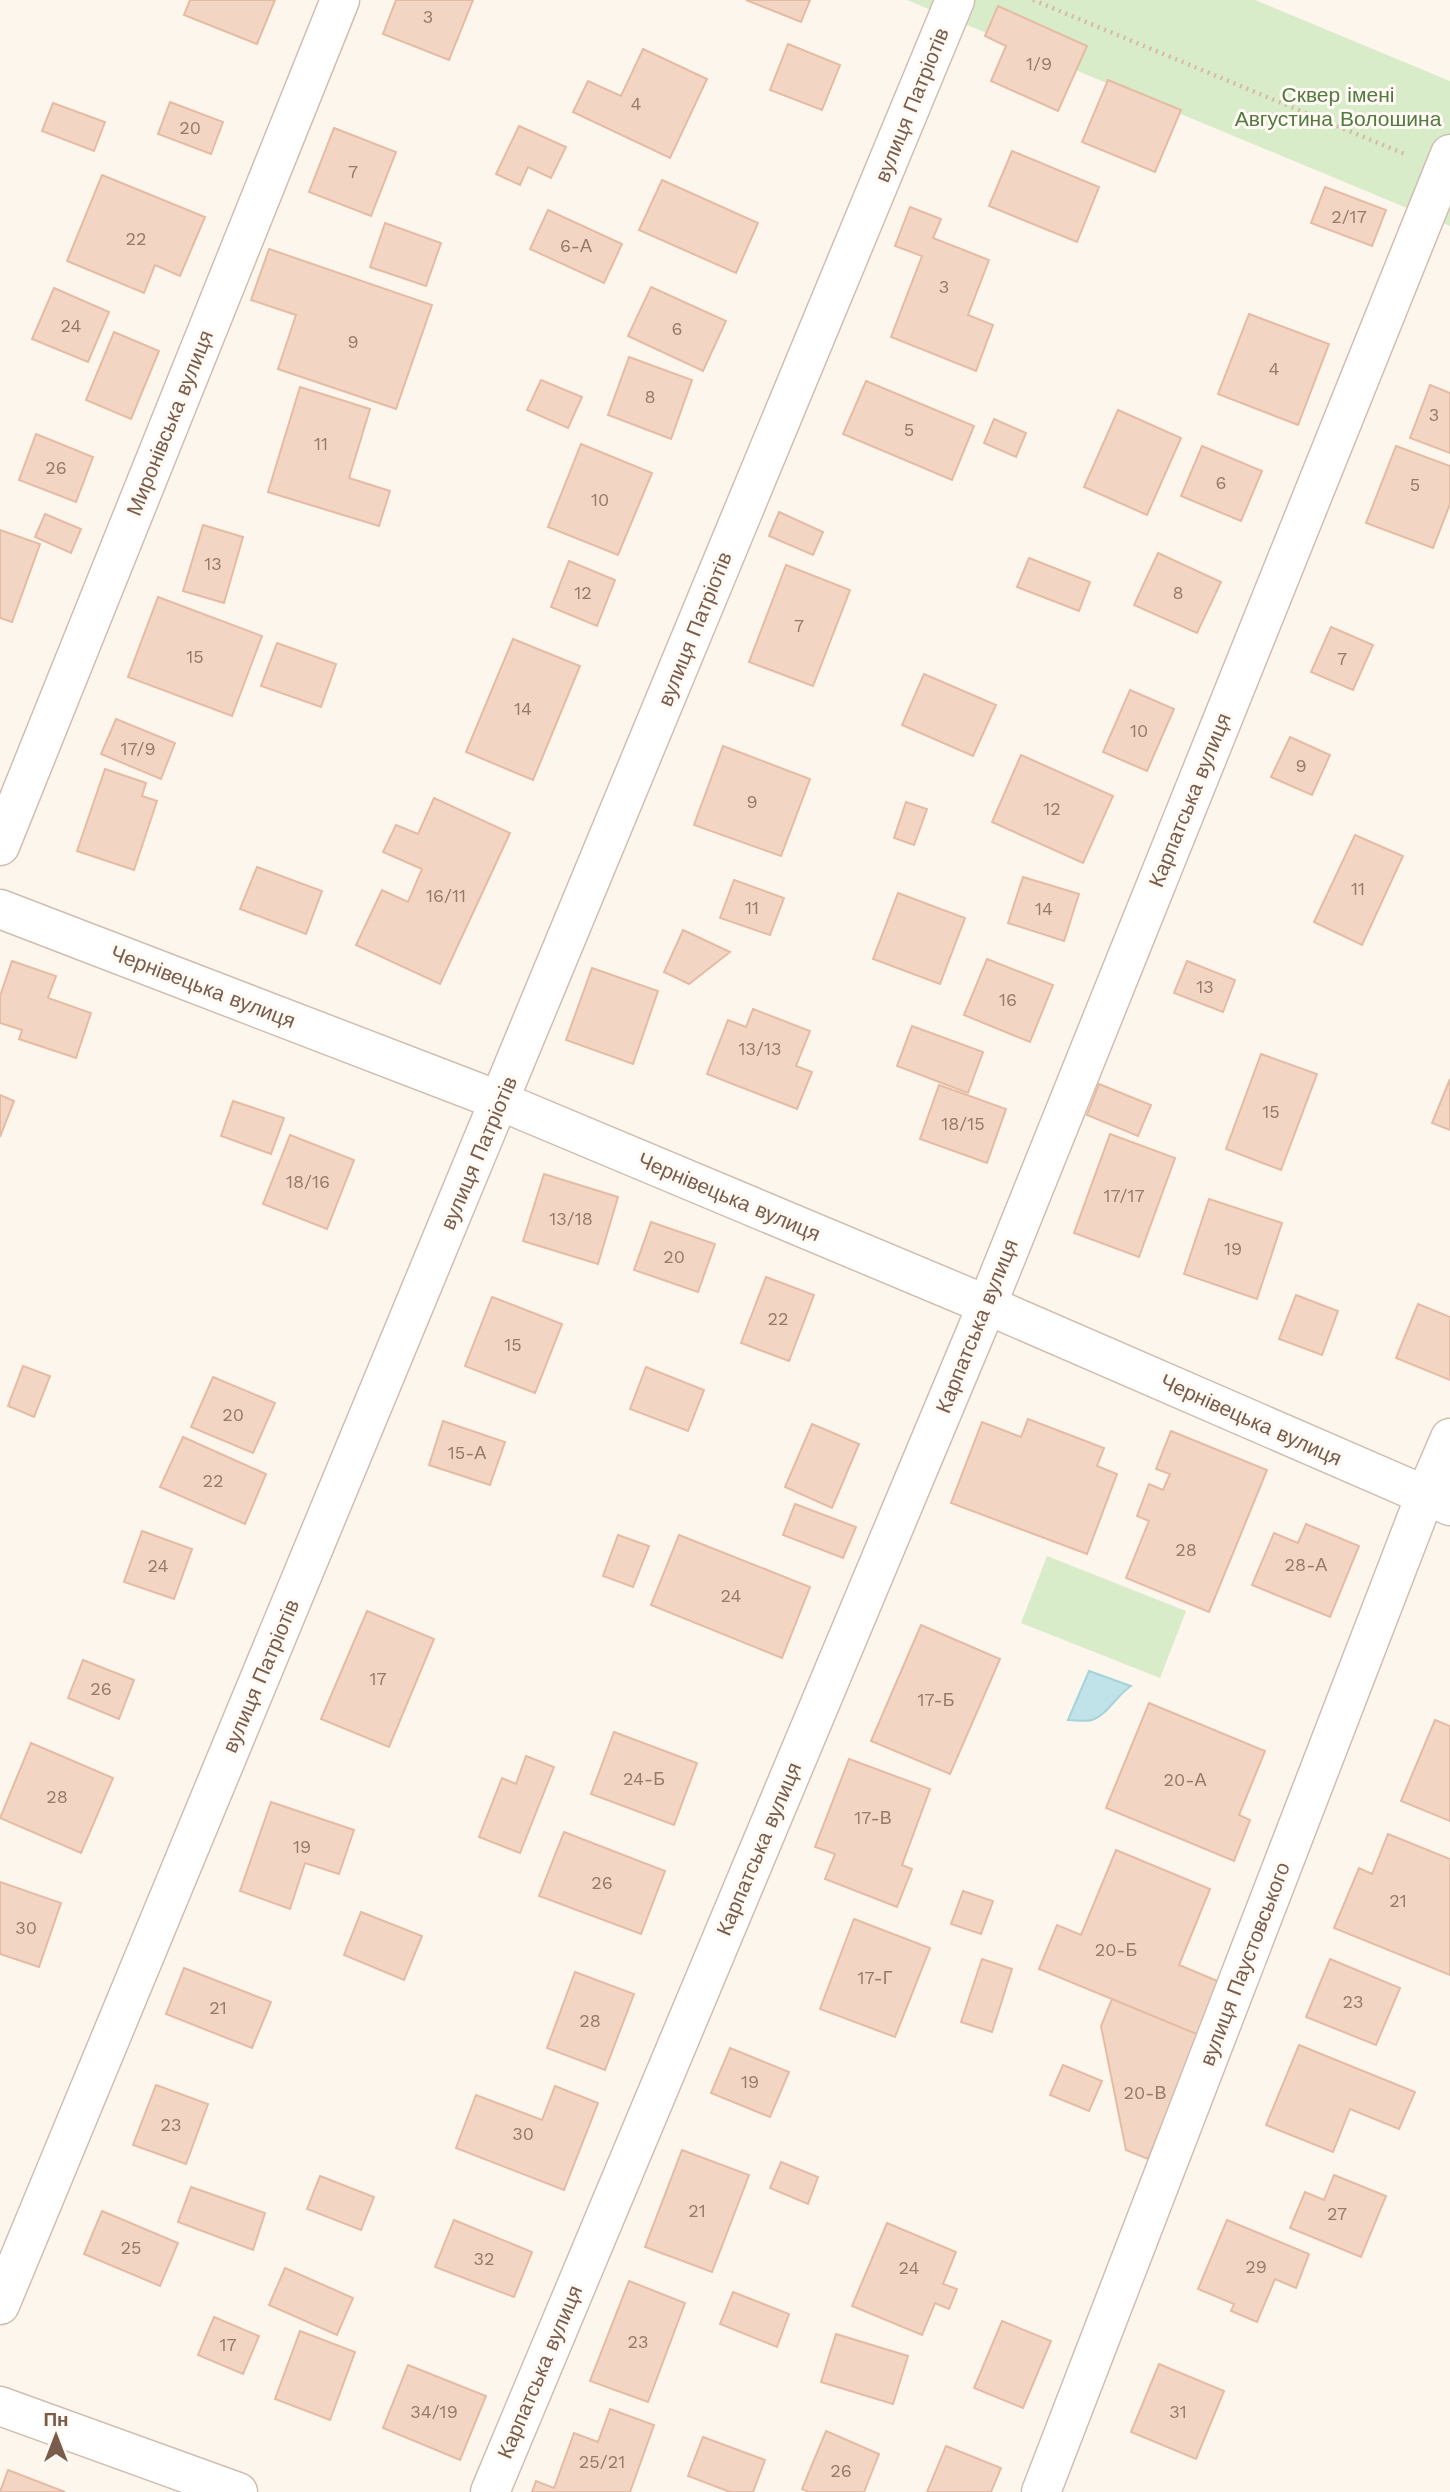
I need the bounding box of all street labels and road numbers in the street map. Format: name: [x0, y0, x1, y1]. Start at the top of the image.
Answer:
street label: вулиця Патріотів: [869, 24, 954, 186]
street label: Миронівська вулиця: [121, 326, 218, 519]
street label: вулиця Патріотів: [652, 548, 737, 710]
street label: Карпатська вулиця: [1143, 709, 1236, 891]
street label: Чернівецька вулиця: [107, 940, 299, 1033]
street label: вулиця Патріотів: [435, 1072, 522, 1233]
street label: Чернівецька вулиця: [634, 1147, 824, 1246]
street label: Карпатська вулиця: [930, 1235, 1023, 1417]
street label: Чернівецька вулиця: [1157, 1368, 1346, 1471]
street label: вулиця Патріотів: [217, 1595, 304, 1756]
street label: Карпатська вулиця: [711, 1758, 806, 1939]
street label: вулиця Паустовського: [1194, 1859, 1295, 2069]
street label: Карпатська вулиця: [492, 2281, 587, 2462]

